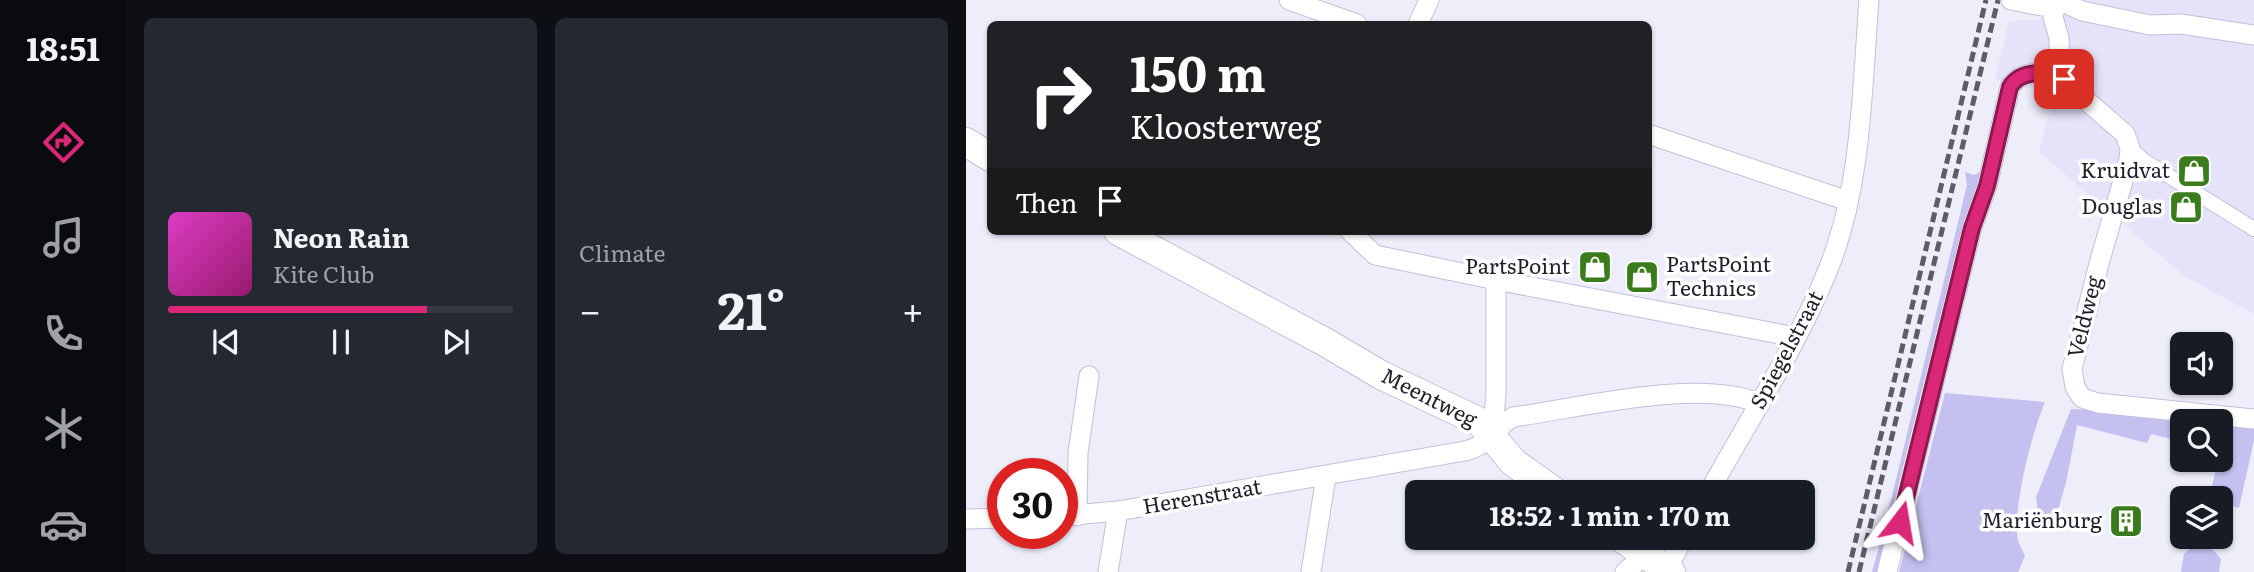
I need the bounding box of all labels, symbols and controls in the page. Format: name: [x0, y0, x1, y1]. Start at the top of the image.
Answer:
text: 18:51: [26, 23, 100, 71]
text: 150 m: [1130, 34, 1266, 107]
icon: right: [1015, 49, 1106, 140]
pin: [2034, 49, 2094, 109]
icon: arrive: [2045, 60, 2083, 98]
text: Kloosterweg: [1130, 101, 1321, 149]
icon: directions: [39, 118, 88, 167]
shop icon: Kruidvat: [2175, 152, 2213, 190]
place label: Kruidvat: [2080, 153, 2171, 184]
text: Then: [1015, 182, 1077, 221]
icon: arrive: [1091, 182, 1129, 220]
shop icon: Douglas: [2167, 188, 2205, 226]
place label: Douglas: [2081, 189, 2162, 220]
icon: music: [39, 213, 88, 262]
text: Neon Rain: [273, 217, 410, 256]
text: Climate: [579, 235, 665, 269]
place label: PartsPoint Technics: [1666, 247, 1771, 302]
shop icon: PartsPoint: [1576, 248, 1614, 286]
place label: PartsPoint: [1465, 249, 1571, 280]
text: Kite Club: [273, 256, 374, 290]
shop icon: PartsPoint Technics: [1623, 258, 1661, 296]
text: 21°: [718, 269, 785, 346]
street label: Veldweg: [2057, 272, 2108, 361]
text: −: [579, 280, 601, 337]
text: +: [902, 280, 924, 337]
street label: Spiegelstraat: [1741, 284, 1829, 414]
icon: phone: [39, 309, 88, 358]
icon: previous: [207, 323, 245, 361]
icon: pause: [322, 323, 360, 361]
icon: next: [437, 323, 475, 361]
map controls: [2170, 332, 2233, 549]
button: sound: [2170, 332, 2233, 395]
street label: Meentweg: [1377, 358, 1484, 433]
icon: climate: [39, 404, 88, 453]
button: search: [2170, 409, 2233, 472]
speed limit sign: 30: [987, 458, 1078, 549]
street label: Herenstraat: [1140, 469, 1264, 520]
position arrow: [1863, 485, 1937, 559]
button: layers: [2170, 486, 2233, 549]
text: 18:52 · 1 min · 170 m: [1489, 495, 1731, 534]
icon: car: [39, 500, 88, 549]
building icon: Mariënburg: [2107, 502, 2145, 540]
place label: Mariënburg: [1982, 503, 2102, 534]

